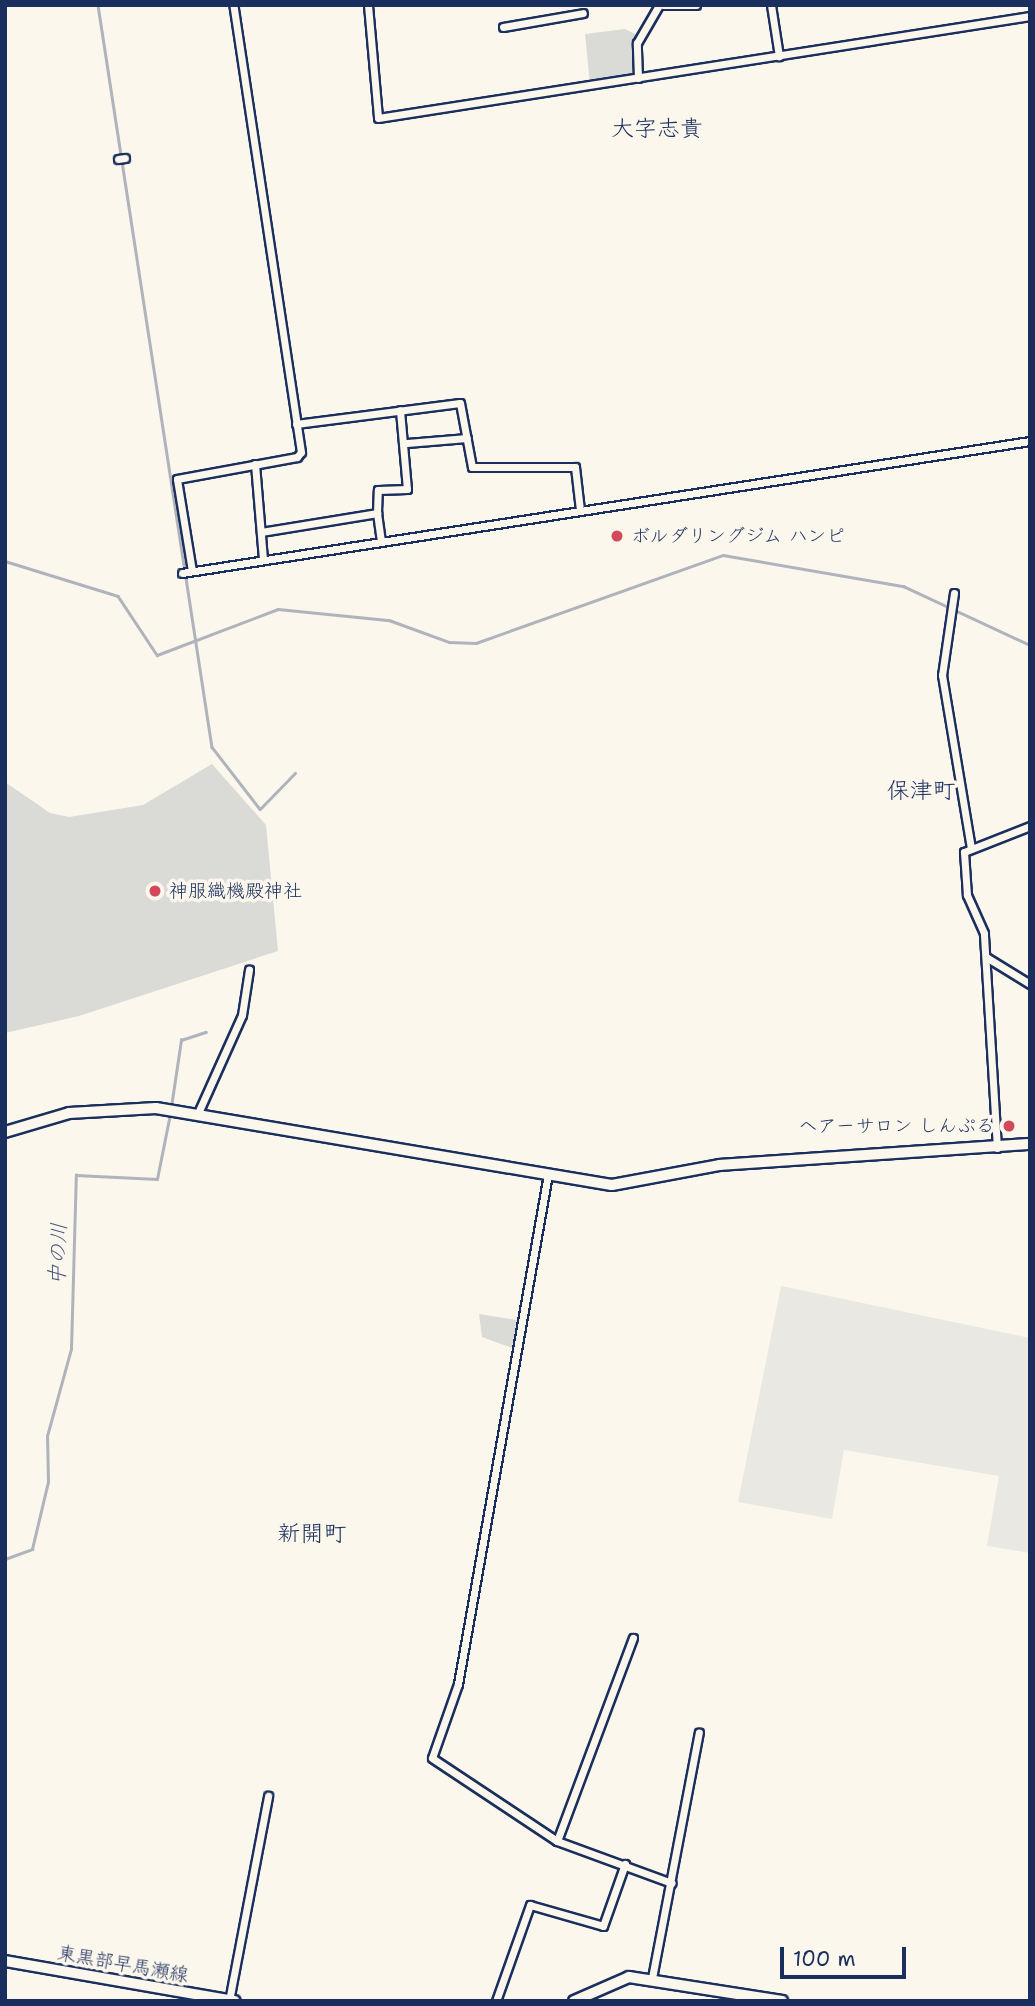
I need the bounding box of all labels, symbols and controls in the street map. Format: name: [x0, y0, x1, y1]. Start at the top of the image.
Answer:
district label: 大字志貴: [611, 114, 703, 142]
place label: ボルダリングジム ハンピ: [631, 525, 846, 547]
marker: ボルダリングジム ハンピ: [609, 528, 625, 544]
district label: 保津町: [887, 776, 955, 804]
place label: 神服織機殿神社: [169, 880, 302, 902]
marker: 神服織機殿神社: [147, 883, 163, 899]
place label: ヘアーサロン しんぷる: [799, 1115, 995, 1137]
marker: ヘアーサロン しんぷる: [1001, 1118, 1017, 1134]
water label: 中の川: [44, 1222, 72, 1286]
district label: 新開町: [278, 1519, 346, 1547]
scale bar: [783, 1932, 909, 1976]
street label: 東黒部早馬瀬線: [56, 1941, 190, 1987]
text: 100 m: [793, 1945, 856, 1973]

